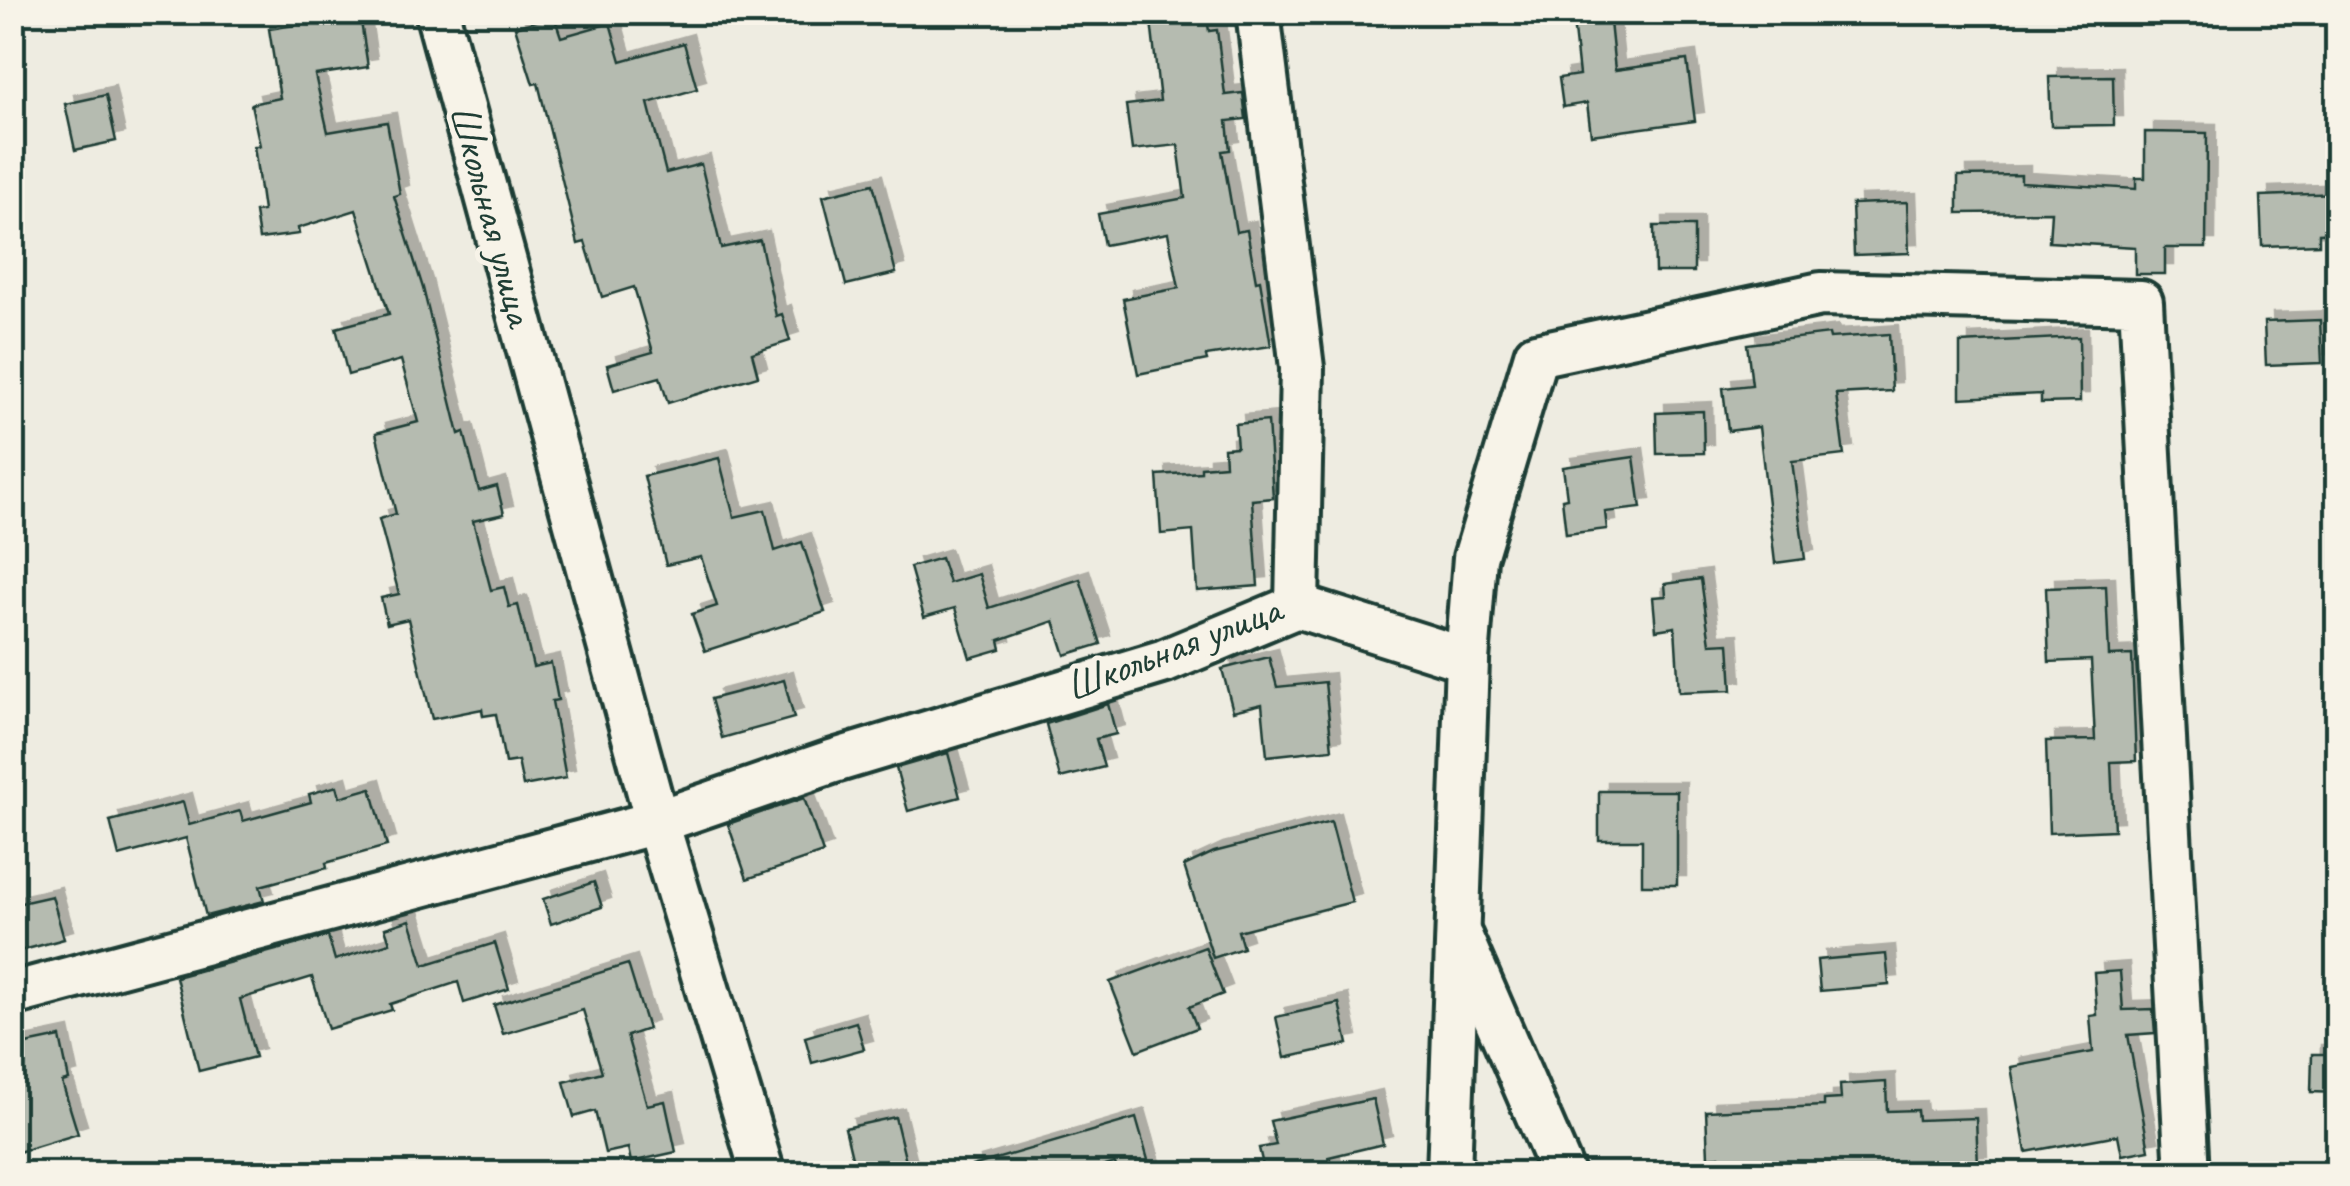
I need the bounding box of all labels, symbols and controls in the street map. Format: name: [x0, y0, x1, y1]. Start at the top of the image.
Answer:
street label: Школьная улица: [437, 99, 548, 335]
street label: Школьная улица: [1058, 581, 1292, 713]

